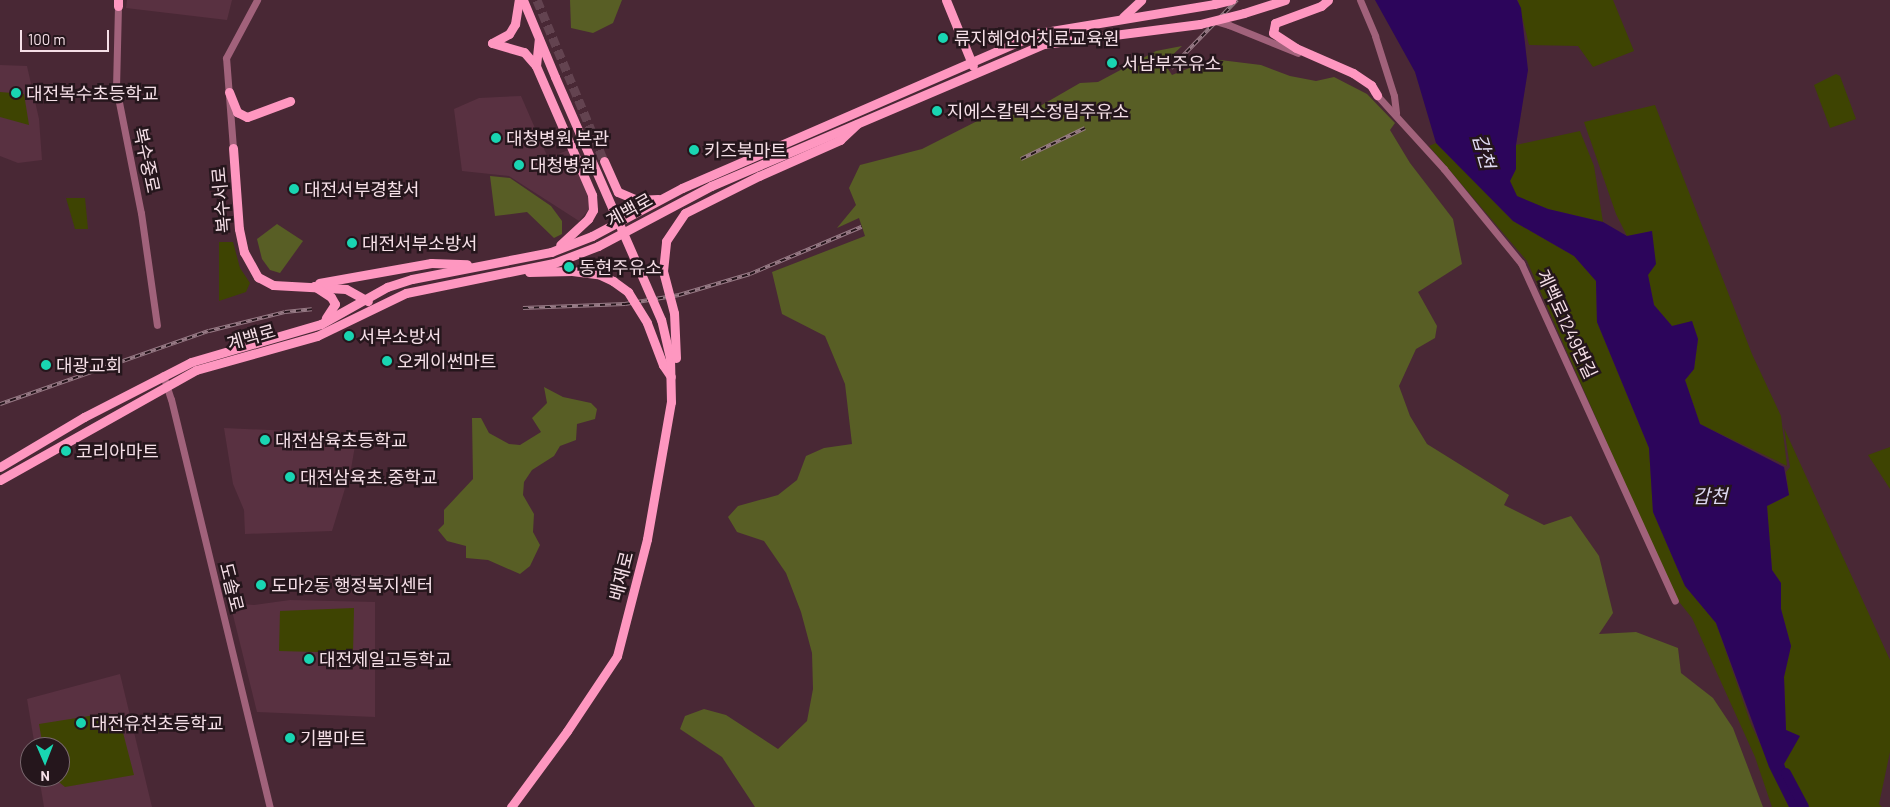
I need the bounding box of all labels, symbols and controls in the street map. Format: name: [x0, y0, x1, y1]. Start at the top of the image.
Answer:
scale bar: [22, 20, 111, 52]
place label: 류지혜언어치료교육원: [954, 27, 1120, 49]
text: 100 m: [28, 30, 66, 48]
marker: 류지혜언어치료교육원: [936, 31, 950, 45]
place label: 서남부주유소: [1122, 52, 1221, 74]
marker: 서남부주유소: [1106, 57, 1118, 69]
place label: 대전복수초등학교: [26, 82, 158, 104]
marker: 대전복수초등학교: [10, 87, 22, 99]
place label: 지에스칼텍스정림주유소: [947, 100, 1129, 122]
marker: 지에스칼텍스정림주유소: [931, 105, 943, 117]
street label: 복수중로: [130, 125, 164, 195]
place label: 대청병원 본관: [506, 127, 609, 149]
water label: 갑천: [1468, 131, 1500, 171]
marker: 대청병원 본관: [490, 132, 502, 144]
place label: 키즈북마트: [704, 139, 787, 161]
marker: 키즈북마트: [688, 144, 700, 156]
place label: 대청병원: [530, 154, 596, 176]
marker: 대청병원: [512, 158, 526, 172]
street label: 복수서로: [207, 166, 235, 234]
place label: 대전서부경찰서: [304, 178, 420, 200]
marker: 대전서부경찰서: [288, 183, 300, 195]
street label: 계백로: [602, 189, 656, 231]
place label: 대전서부소방서: [362, 232, 478, 254]
marker: 대전서부소방서: [346, 237, 358, 249]
place label: 동현주유소: [579, 256, 662, 278]
marker: 동현주유소: [563, 261, 575, 273]
street label: 계백로1249번길: [1532, 266, 1602, 382]
street label: 계백로: [224, 320, 278, 354]
place label: 서부소방서: [359, 325, 442, 347]
marker: 서부소방서: [343, 330, 355, 342]
place label: 오케이썬마트: [397, 350, 496, 372]
place label: 대광교회: [56, 354, 122, 376]
marker: 오케이썬마트: [381, 355, 393, 367]
marker: 대광교회: [40, 359, 52, 371]
place label: 대전삼육초등학교: [275, 429, 407, 451]
marker: 대전삼육초등학교: [259, 434, 271, 446]
place label: 코리아마트: [76, 440, 159, 462]
marker: 코리아마트: [60, 445, 72, 457]
place label: 대전삼육초.중학교: [300, 466, 437, 488]
marker: 대전삼육초.중학교: [284, 471, 296, 483]
water label: 갑천: [1693, 485, 1727, 507]
street label: 배재로: [605, 549, 637, 603]
street label: 도솔로: [216, 560, 248, 614]
place label: 도마2동 행정복지센터: [271, 574, 433, 596]
marker: 도마2동 행정복지센터: [255, 579, 267, 591]
place label: 대전제일고등학교: [319, 648, 451, 670]
marker: 대전제일고등학교: [303, 653, 315, 665]
place label: 대전유천초등학교: [91, 712, 223, 734]
marker: 대전유천초등학교: [75, 717, 87, 729]
place label: 기쁨마트: [300, 727, 366, 749]
marker: 기쁨마트: [284, 732, 296, 744]
north arrow: [20, 737, 70, 787]
text: N: [40, 768, 50, 785]

